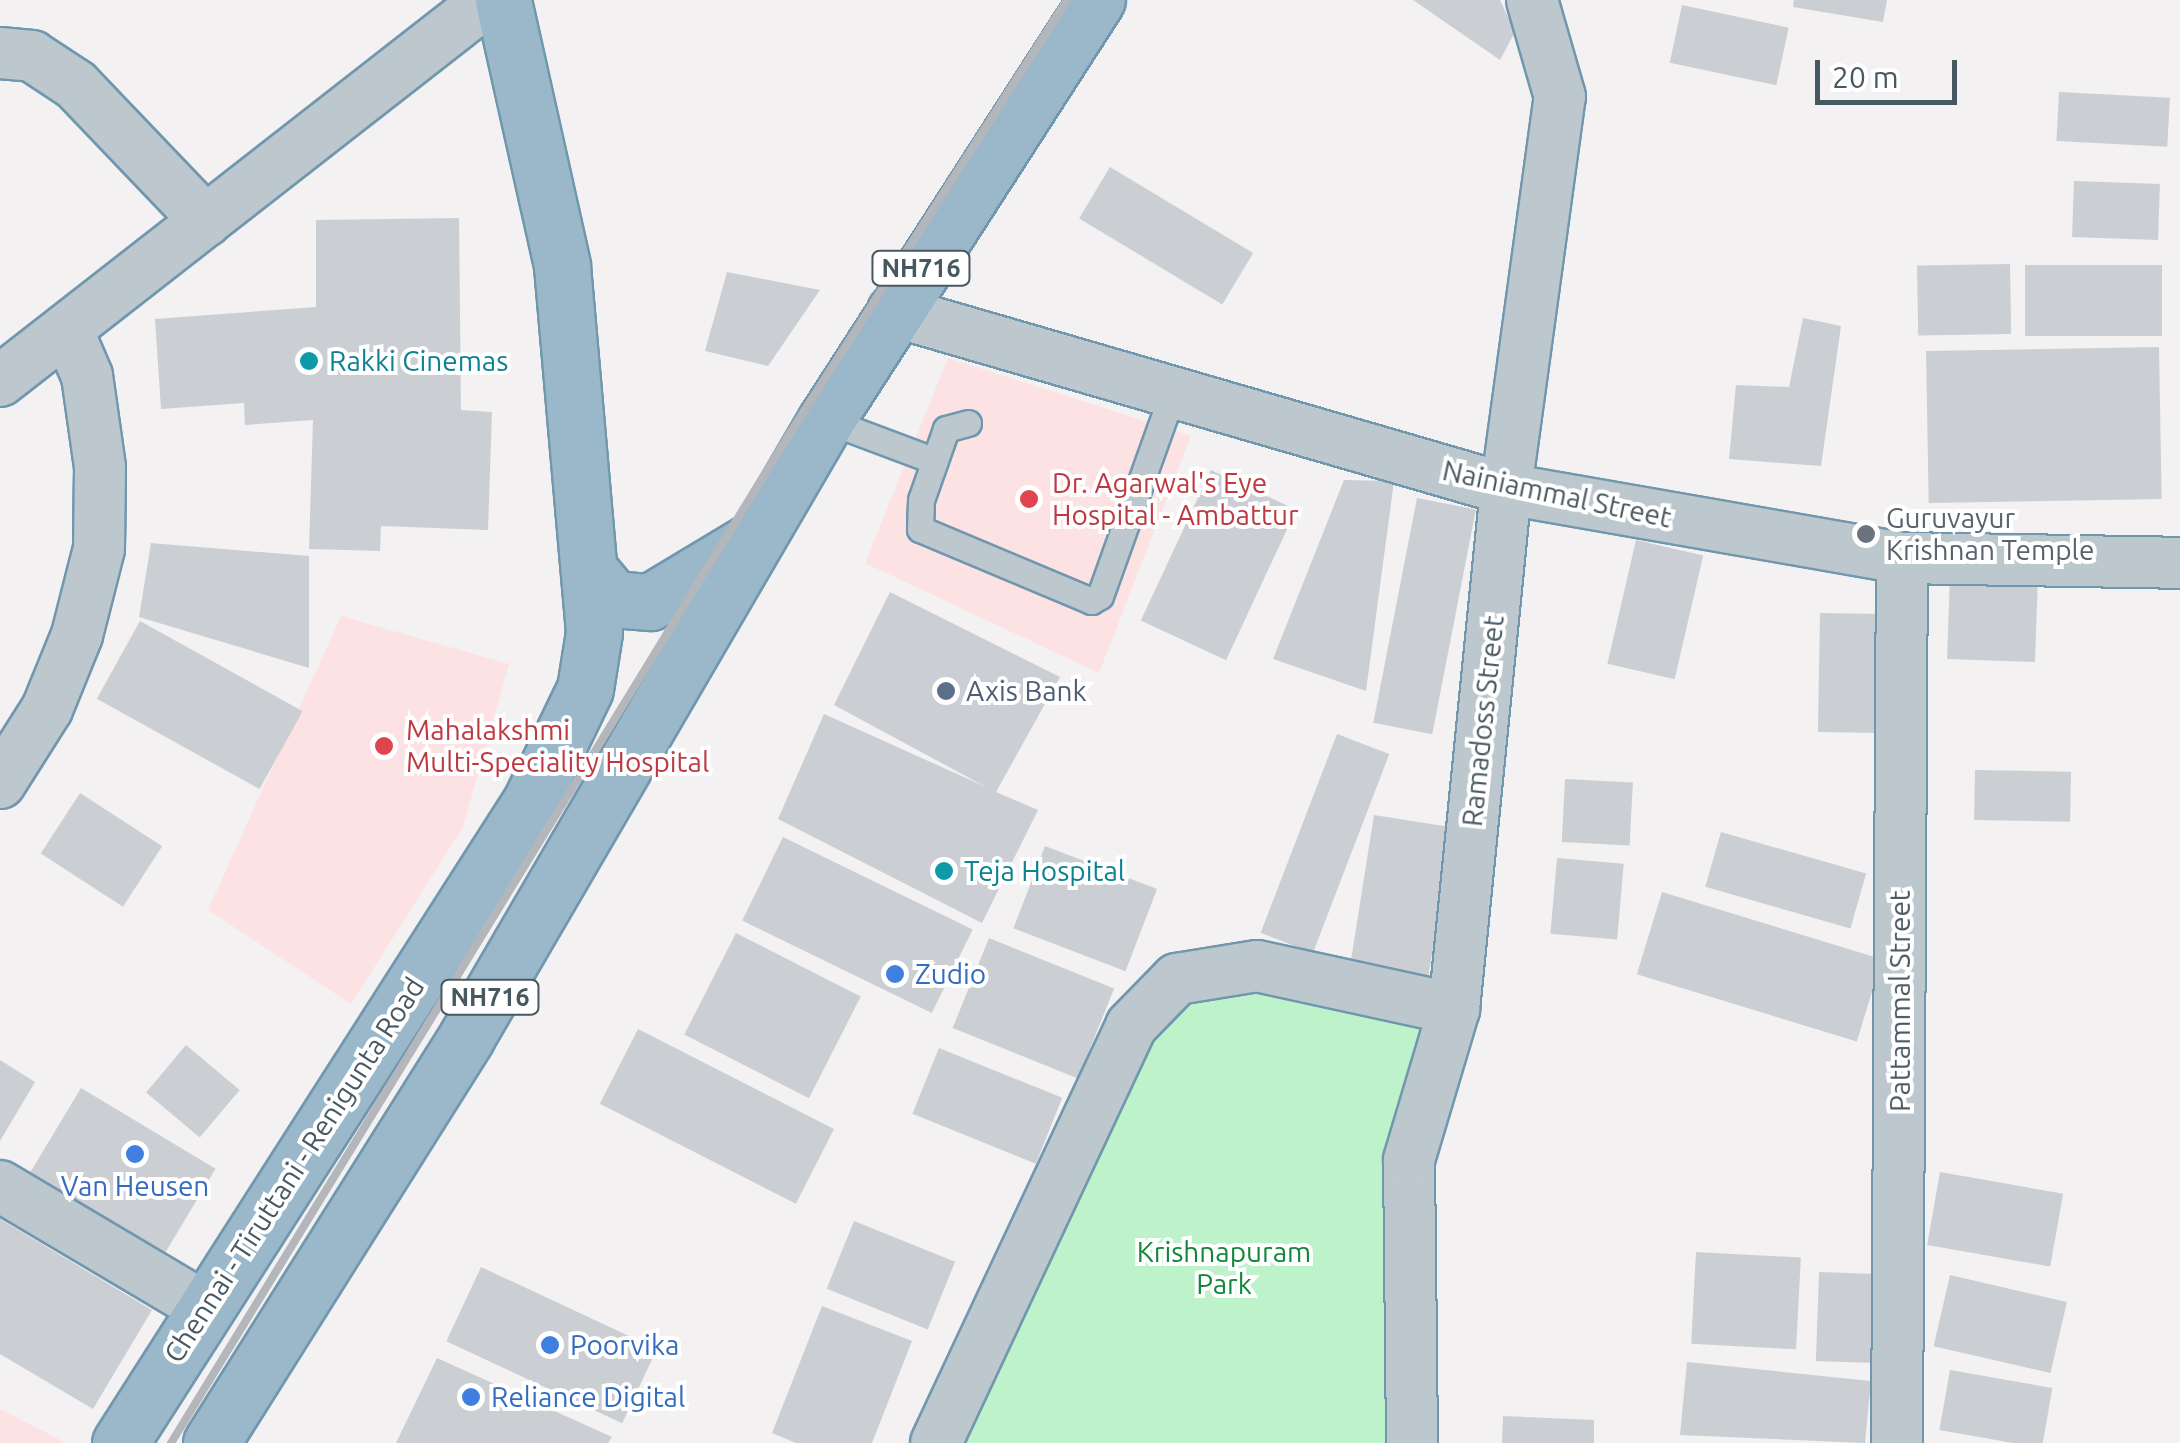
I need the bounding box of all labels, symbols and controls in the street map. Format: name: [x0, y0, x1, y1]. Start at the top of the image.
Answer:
scale bar: [1820, 40, 1962, 102]
text: 20 m: [1832, 60, 1899, 94]
road number: NH716: [871, 248, 971, 288]
place label: Rakki Cinemas: [329, 344, 508, 378]
marker: Rakki Cinemas: [298, 350, 320, 372]
street label: Nainiammal Street: [1440, 453, 1674, 535]
place label: Dr. Agarwal's Eye Hospital - Ambattur: [1052, 466, 1299, 532]
marker: Dr. Agarwal's Eye Hospital - Ambattur: [1016, 486, 1042, 512]
place label: Guruvayur Krishnan Temple: [1886, 501, 2094, 567]
marker: Guruvayur Krishnan Temple: [1855, 523, 1877, 545]
street label: Ramadoss Street: [1455, 614, 1511, 828]
place label: Axis Bank: [966, 674, 1087, 708]
marker: Axis Bank: [935, 680, 957, 702]
place label: Mahalakshmi Multi-Speciality Hospital: [406, 713, 709, 779]
marker: Mahalakshmi Multi-Speciality Hospital: [371, 733, 397, 759]
place label: Teja Hospital: [964, 854, 1125, 888]
marker: Teja Hospital: [933, 860, 955, 882]
street label: Pattammal Street: [1883, 890, 1917, 1112]
place label: Zudio: [915, 957, 986, 991]
marker: Zudio: [884, 963, 906, 985]
street label: Chennai - Tiruttani - Renigunta Road: [157, 971, 431, 1369]
road number: NH716: [440, 977, 540, 1017]
marker: Van Heusen: [124, 1143, 146, 1165]
place label: Van Heusen: [61, 1169, 209, 1203]
park label: Krishnapuram Park: [1137, 1235, 1311, 1301]
place label: Poorvika: [570, 1328, 679, 1362]
marker: Poorvika: [539, 1334, 561, 1356]
place label: Reliance Digital: [491, 1380, 685, 1414]
marker: Reliance Digital: [460, 1386, 482, 1408]

